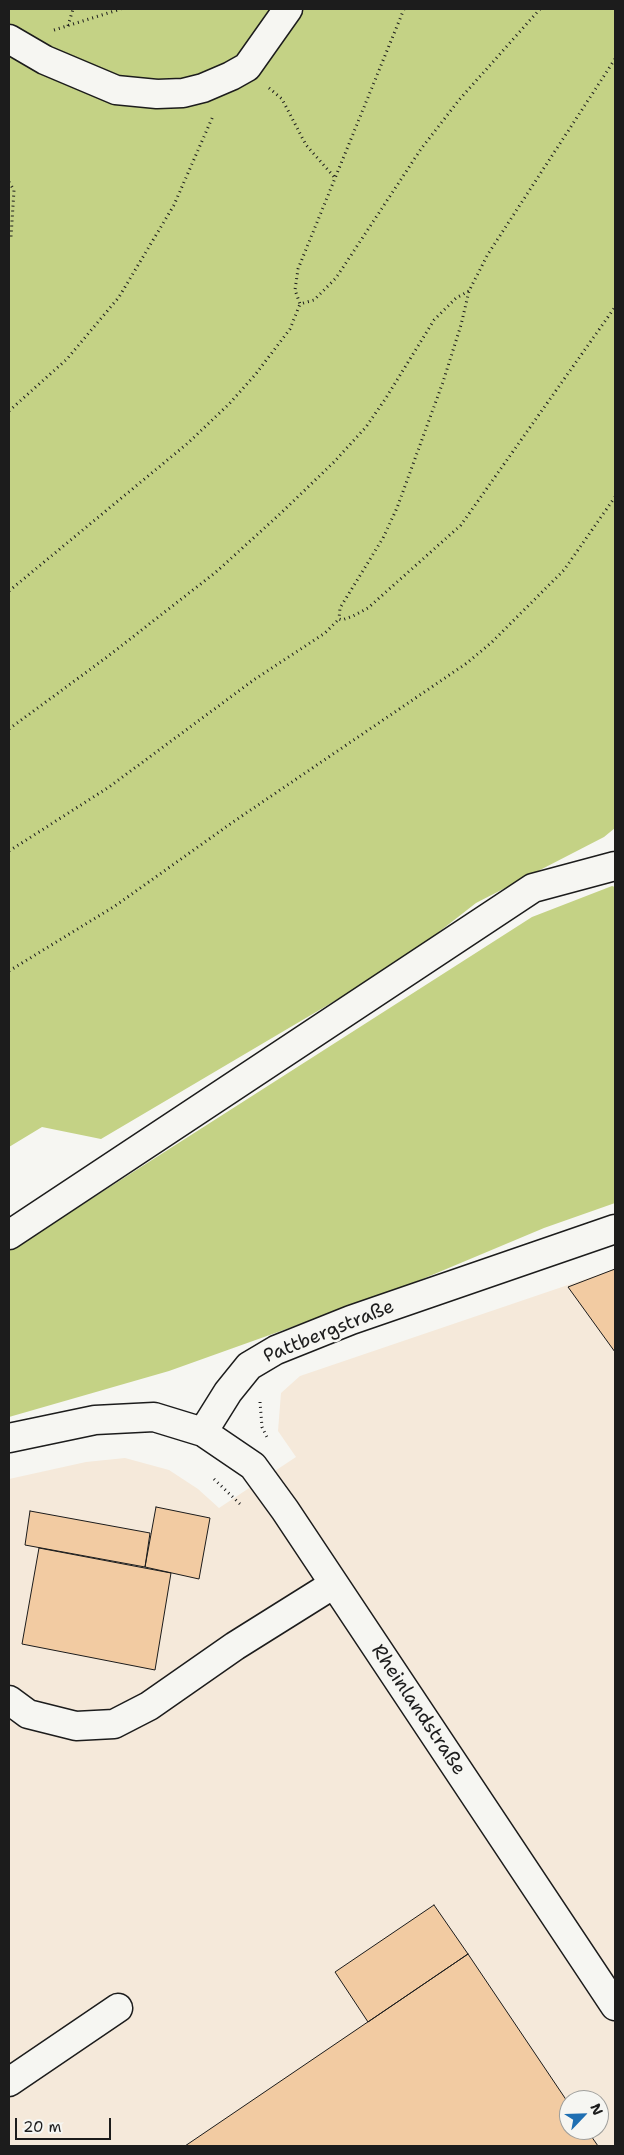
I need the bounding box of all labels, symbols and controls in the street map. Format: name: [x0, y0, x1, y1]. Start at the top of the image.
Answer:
street label: Pattbergstraße: [260, 1295, 398, 1369]
street label: Rheinlandstraße: [366, 1640, 470, 1780]
north arrow: [559, 2090, 609, 2140]
text: N: [586, 2101, 607, 2118]
scale bar: [18, 2108, 114, 2140]
text: 20 m: [23, 2117, 62, 2137]

